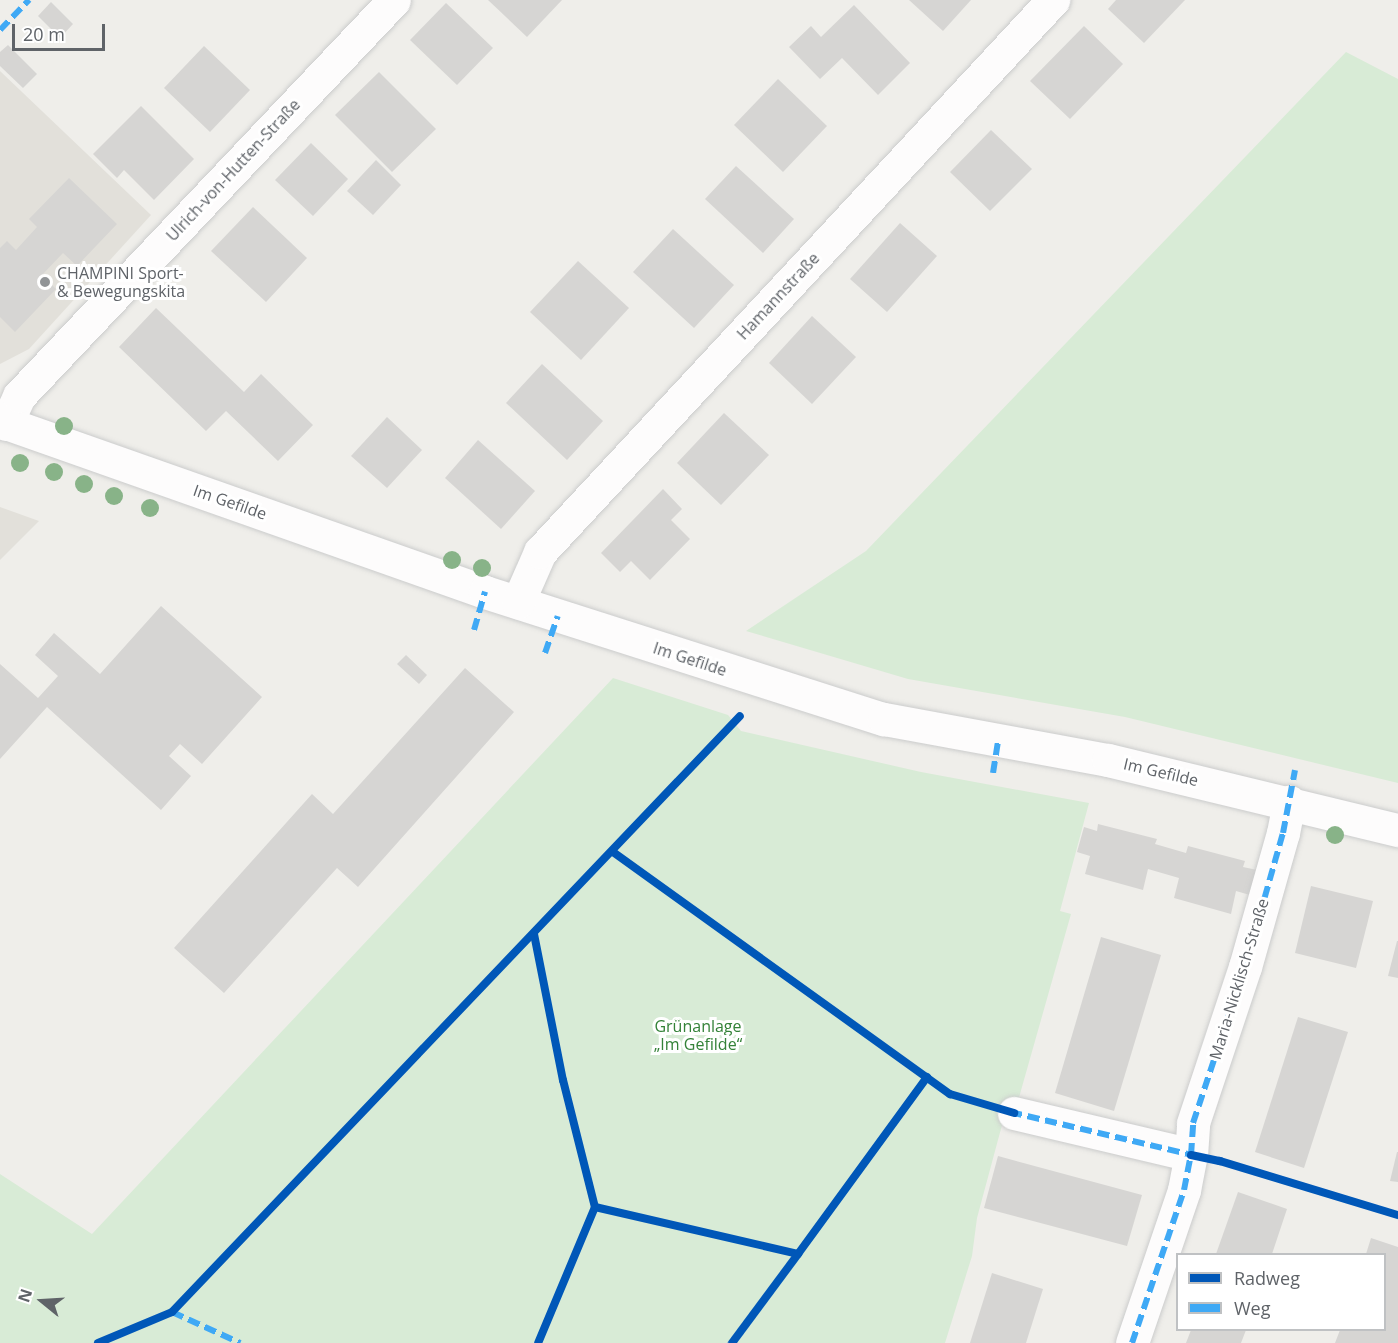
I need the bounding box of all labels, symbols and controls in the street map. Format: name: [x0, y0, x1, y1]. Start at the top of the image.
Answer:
scale bar: [15, 12, 108, 50]
text: 20 m: [23, 22, 65, 46]
street label: Ulrich-von-Hutten-Straße: [162, 95, 304, 245]
street label: Hamannstraße: [733, 249, 823, 343]
place label: CHAMPINI Sport- & Bewegungskita: [57, 263, 185, 301]
marker: CHAMPINI Sport- & Bewegungskita: [38, 275, 52, 289]
street label: Im Gefilde: [191, 481, 269, 523]
street label: Im Gefilde: [651, 638, 729, 680]
street label: Im Gefilde: [1122, 754, 1200, 790]
street label: Maria-Nicklisch-Straße: [1205, 896, 1273, 1062]
park label: Grünanlage „Im Gefilde“: [654, 1016, 742, 1054]
legend: [1176, 1253, 1386, 1331]
text: Radweg: [1234, 1266, 1300, 1290]
north arrow: [12, 1271, 72, 1331]
text: N: [12, 1286, 37, 1305]
text: Weg: [1234, 1296, 1271, 1320]

